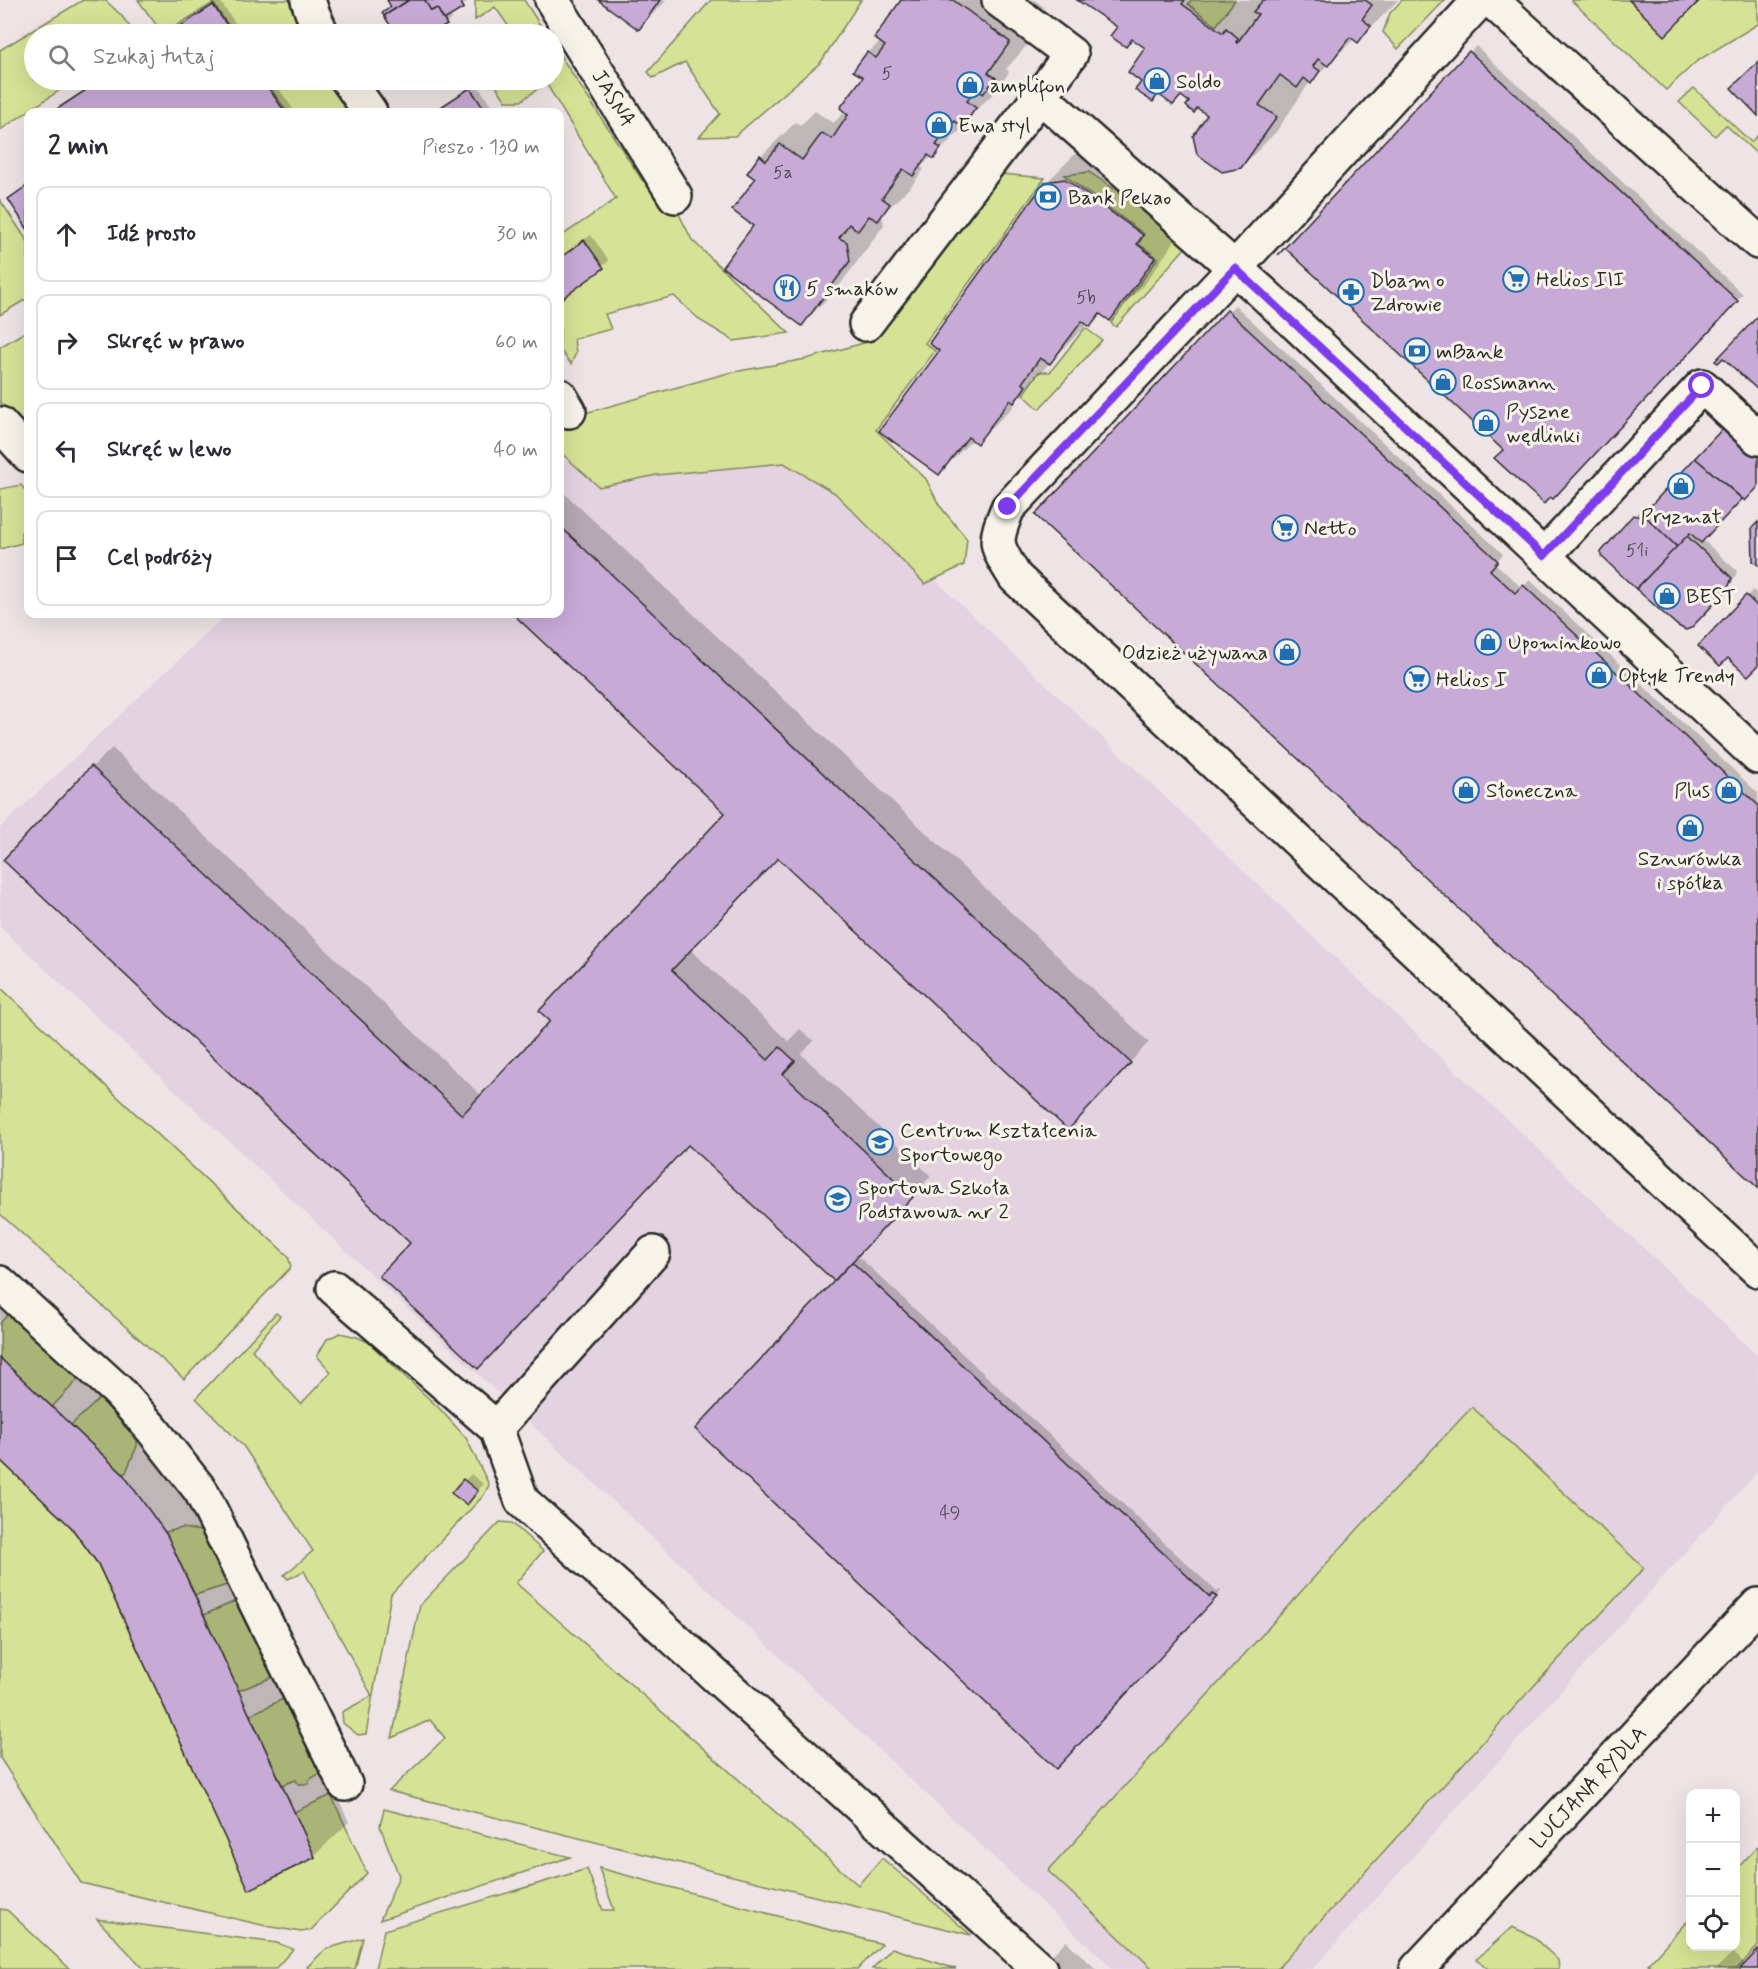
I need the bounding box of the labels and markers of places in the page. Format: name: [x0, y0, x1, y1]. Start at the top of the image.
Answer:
shop icon: Soldo: [1142, 66, 1172, 96]
place label: Soldo: [1176, 68, 1221, 96]
shop icon: amplifon: [955, 70, 985, 100]
place label: amplifon: [990, 72, 1065, 102]
shop icon: Ewa styl: [924, 110, 954, 140]
place label: Ewa styl: [958, 112, 1030, 140]
bank icon: Bank Pekao: [1033, 182, 1063, 212]
place label: Bank Pekao: [1068, 184, 1171, 212]
supermarket icon: Helios III: [1501, 264, 1531, 294]
place label: Helios III: [1536, 266, 1624, 294]
place label: Dbam o Zdrowie: [1370, 267, 1445, 319]
restaurant icon: 5 smaków: [772, 273, 802, 303]
place label: 5 smaków: [806, 275, 898, 303]
pharmacy icon: Dbam o Zdrowie: [1336, 277, 1366, 307]
bank icon: mBank: [1402, 336, 1432, 366]
place label: mBank: [1436, 338, 1504, 366]
shop icon: Rossmann: [1428, 367, 1458, 397]
place label: Rossmann: [1462, 369, 1556, 397]
place label: Pyszne wędlinki: [1506, 398, 1580, 450]
shop icon: Pyszne wędlinki: [1471, 408, 1501, 438]
shop icon: Pryzmat: [1666, 471, 1696, 501]
place label: Pryzmat: [1640, 503, 1722, 531]
supermarket icon: Netto: [1270, 513, 1300, 543]
place label: Netto: [1304, 515, 1357, 543]
shop icon: BEST: [1652, 581, 1682, 611]
place label: BEST: [1686, 583, 1736, 611]
shop icon: Upominkowo: [1473, 627, 1503, 657]
place label: Upominkowo: [1508, 629, 1621, 657]
shop icon: Odzież używana: [1272, 637, 1302, 667]
place label: Odzież używana: [1122, 639, 1268, 667]
shop icon: Optyk Trendy: [1584, 660, 1614, 690]
place label: Optyk Trendy: [1618, 662, 1735, 690]
supermarket icon: Helios I: [1402, 664, 1432, 694]
place label: Helios I: [1436, 666, 1507, 694]
shop icon: Słoneczna: [1451, 775, 1481, 805]
shop icon: Plus: [1714, 775, 1744, 805]
place label: Słoneczna: [1486, 777, 1578, 805]
place label: Plus: [1674, 777, 1710, 805]
shop icon: Sznurówka i spółka: [1675, 813, 1705, 843]
place label: Sznurówka i spółka: [1638, 845, 1742, 897]
place label: Centrum Kształcenia Sportowego: [900, 1117, 1097, 1170]
school or university icon: Centrum Kształcenia Sportowego: [865, 1127, 895, 1157]
place label: Sportowa Szkoła Podstawowa nr 2: [858, 1174, 1010, 1226]
school or university icon: Sportowa Szkoła Podstawowa nr 2: [823, 1184, 853, 1214]

